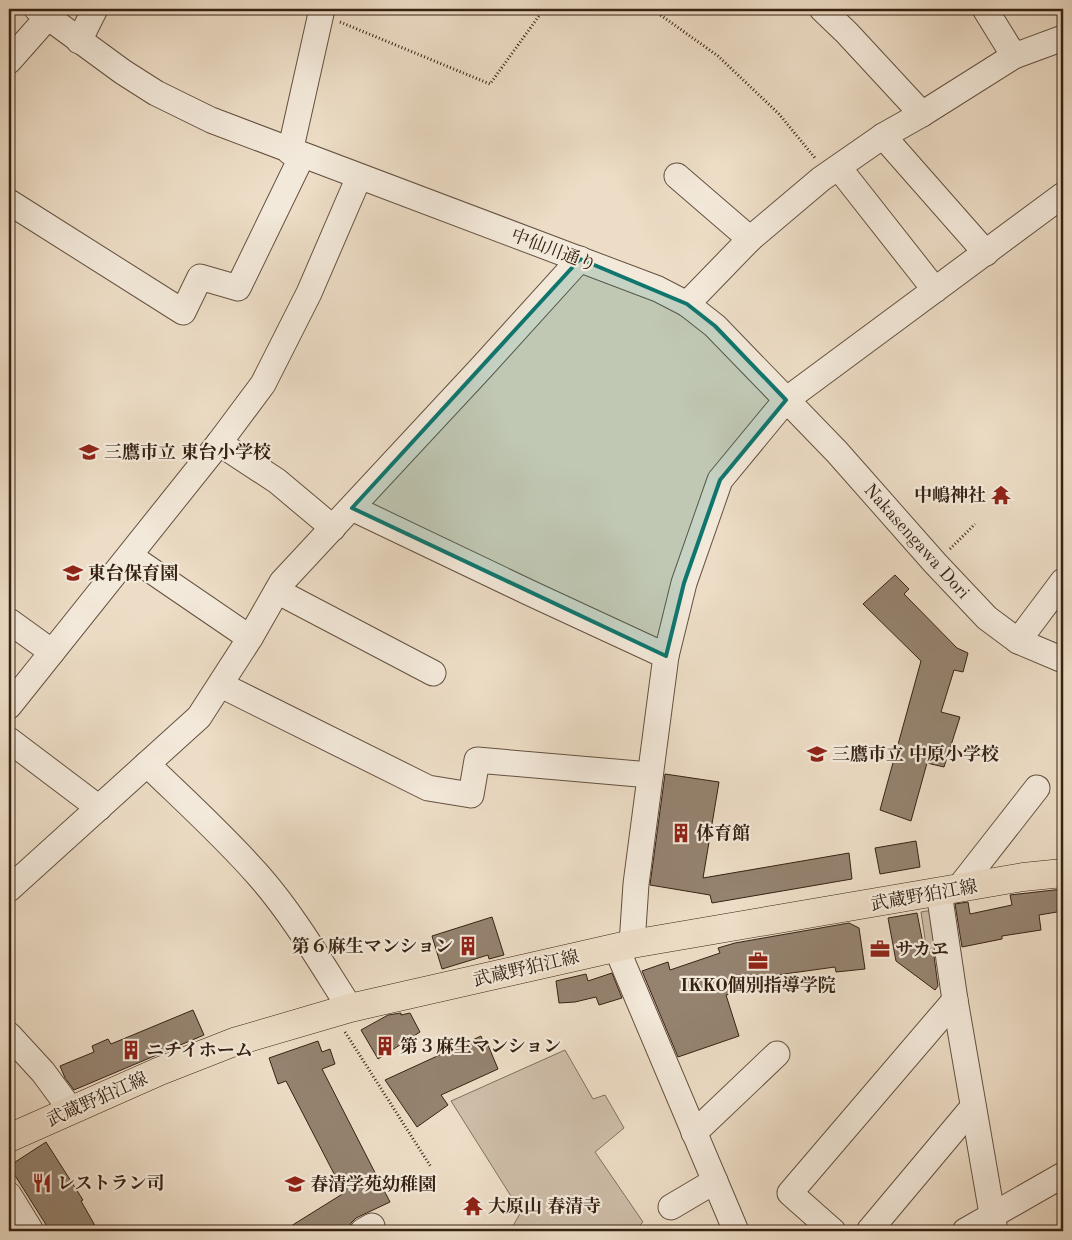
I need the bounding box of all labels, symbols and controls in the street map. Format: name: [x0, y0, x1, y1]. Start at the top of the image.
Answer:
street label: 中仙川通り: [508, 225, 600, 275]
school or university icon: 三鷹市立 東台小学校: [78, 441, 100, 463]
place label: 三鷹市立 東台小学校: [104, 442, 271, 462]
street label: Nakasengawa Dori: [860, 481, 972, 603]
temple icon: 中嶋神社: [990, 484, 1012, 506]
place label: 中嶋神社: [914, 485, 986, 505]
school or university icon: 東台保育園: [62, 562, 84, 584]
place label: 東台保育園: [88, 563, 178, 583]
school or university icon: 三鷹市立 中原小学校: [806, 743, 828, 765]
place label: 三鷹市立 中原小学校: [832, 744, 999, 764]
building icon: 体育館: [670, 822, 692, 844]
place label: 体育館: [696, 823, 750, 843]
street label: 武蔵野狛江線: [869, 876, 979, 914]
building icon: 第６麻生マンション: [457, 935, 479, 957]
place label: 第６麻生マンション: [292, 936, 453, 956]
office icon: サカヱ: [869, 938, 891, 960]
place label: サカヱ: [895, 940, 949, 959]
street label: 武蔵野狛江線: [471, 946, 581, 990]
office icon: IKKO個別指導学院: [747, 950, 769, 972]
place label: IKKO個別指導学院: [680, 975, 836, 995]
building icon: 第３麻生マンション: [374, 1035, 396, 1057]
place label: 第３麻生マンション: [400, 1036, 561, 1056]
building icon: ニチイホーム: [120, 1039, 142, 1061]
place label: ニチイホーム: [146, 1041, 253, 1060]
street label: 武蔵野狛江線: [44, 1068, 150, 1130]
restaurant icon: レストラン司: [31, 1172, 53, 1194]
place label: レストラン司: [57, 1173, 164, 1193]
school or university icon: 春清学苑幼稚園: [284, 1173, 306, 1195]
place label: 春清学苑幼稚園: [310, 1174, 436, 1194]
temple icon: 大原山 春清寺: [462, 1195, 484, 1217]
place label: 大原山 春清寺: [488, 1196, 601, 1216]

